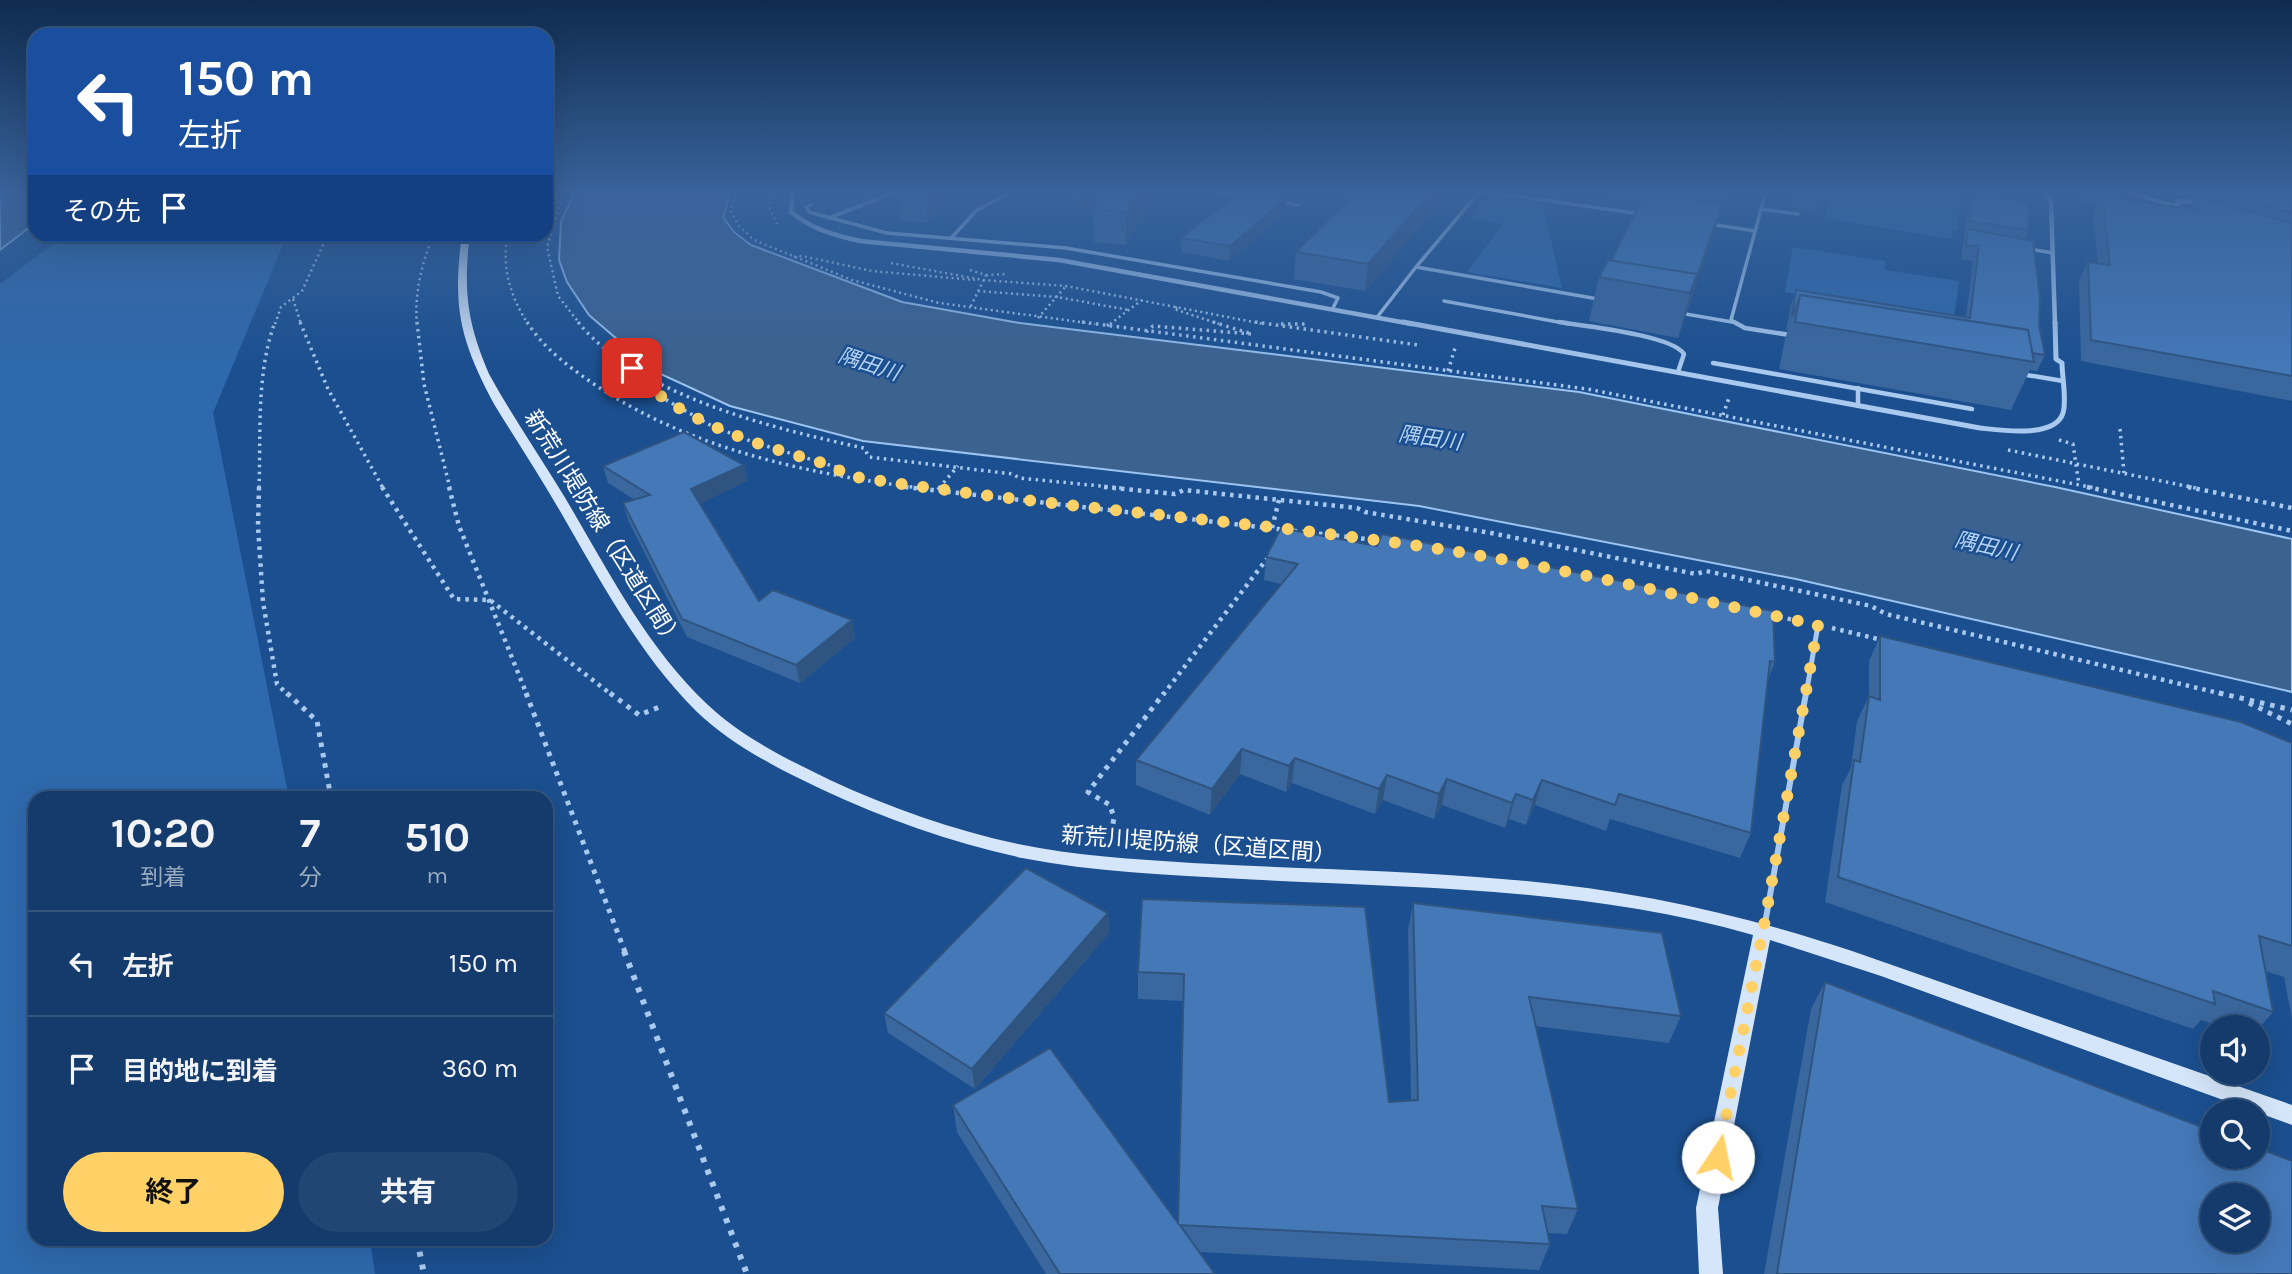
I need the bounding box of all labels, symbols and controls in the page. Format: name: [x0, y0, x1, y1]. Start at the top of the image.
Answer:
text: 150 m: [178, 50, 314, 107]
icon: left: [63, 56, 154, 147]
text: 左折: [178, 117, 242, 154]
icon: arrive: [155, 189, 193, 227]
text: その先: [63, 196, 141, 227]
pin: [602, 338, 662, 398]
water label: 隅田川: [835, 343, 905, 386]
icon: arrive: [613, 349, 651, 387]
street label: 新荒川堤防線（区道区間）: [519, 405, 688, 653]
water label: 隅田川: [1397, 422, 1465, 455]
water label: 隅田川: [1953, 527, 2021, 565]
text: 10:20: [111, 808, 216, 858]
text: 7: [299, 808, 320, 858]
text: 510: [404, 812, 470, 862]
street label: 新荒川堤防線（区道区間）: [1060, 821, 1338, 868]
text: m: [426, 862, 448, 889]
text: 到着: [140, 864, 186, 891]
text: 分: [298, 864, 321, 891]
icon: left: [63, 945, 101, 983]
text: 150 m: [449, 948, 518, 979]
text: 左折: [122, 951, 174, 982]
map controls: [2200, 1015, 2270, 1253]
button: sound: [2200, 1015, 2270, 1085]
icon: arrive: [63, 1050, 101, 1088]
text: 360 m: [442, 1053, 518, 1084]
text: 目的地に到着: [122, 1056, 278, 1087]
button: search: [2200, 1099, 2270, 1169]
position arrow: [1681, 1120, 1755, 1194]
button: 終了: [63, 1152, 284, 1232]
button: 共有: [298, 1152, 518, 1232]
button: layers: [2200, 1183, 2270, 1253]

